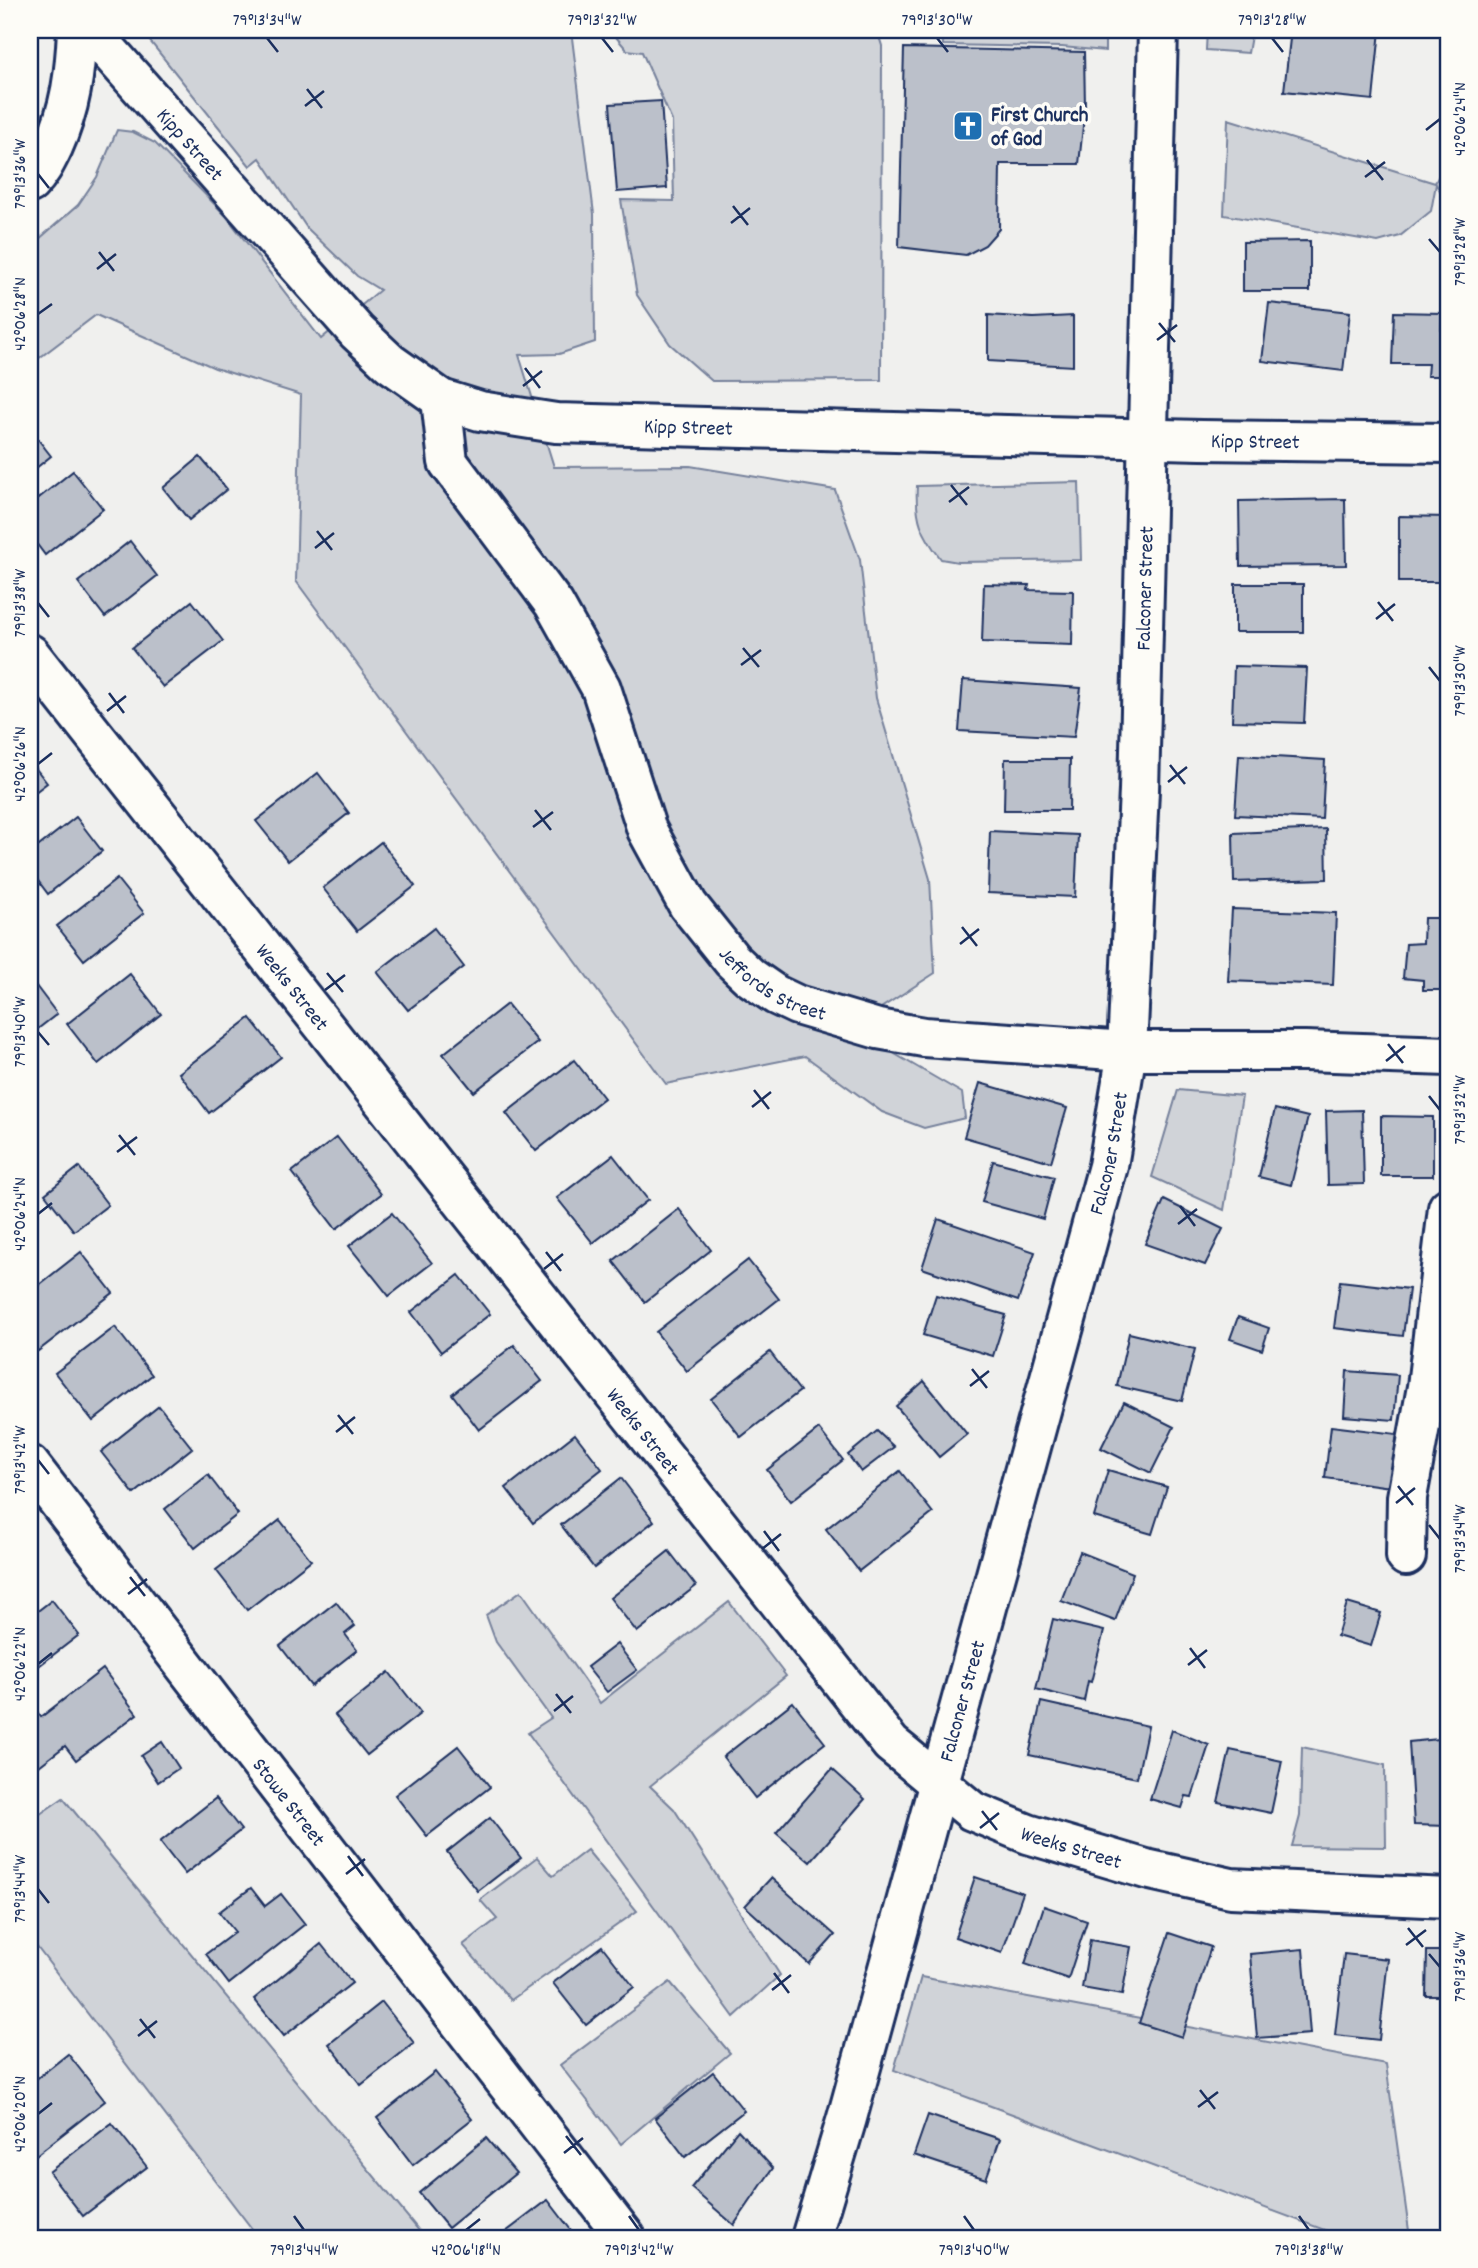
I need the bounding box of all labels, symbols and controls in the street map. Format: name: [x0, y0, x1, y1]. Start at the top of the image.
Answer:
text: 79°13'34"W: [233, 9, 302, 34]
text: 79°13'32"W: [568, 9, 637, 34]
text: 79°13'30"W: [902, 9, 973, 34]
text: 79°13'28"W: [1238, 9, 1307, 34]
text: 42°06'24"N: [1449, 82, 1474, 156]
place label: First Church of God: [991, 102, 1089, 156]
street label: Kipp Street: [148, 103, 229, 189]
church icon: First Church of God: [951, 109, 985, 143]
text: 79°13'36"W: [9, 138, 34, 209]
text: 79°13'28"W: [1449, 217, 1474, 286]
text: 42°06'28"N: [9, 277, 34, 351]
street label: Kipp Street: [644, 413, 733, 446]
street label: Kipp Street: [1211, 428, 1300, 459]
street label: Falconer Street: [1130, 525, 1164, 651]
text: 79°13'38"W: [9, 568, 34, 637]
text: 79°13'30"W: [1449, 645, 1474, 716]
text: 42°06'26"N: [9, 726, 34, 802]
street label: Weeks Street: [246, 939, 335, 1039]
street label: Jeffords Street: [710, 942, 829, 1031]
text: 79°13'40"W: [9, 996, 34, 1067]
text: 79°13'32"W: [1449, 1075, 1474, 1145]
street label: Falconer Street: [1083, 1090, 1138, 1219]
text: 42°06'24"N: [9, 1177, 34, 1251]
street label: Weeks Street: [597, 1383, 685, 1483]
text: 79°13'42"W: [9, 1425, 34, 1494]
text: 79°13'34"W: [1449, 1504, 1474, 1573]
text: 42°06'22"N: [9, 1627, 34, 1701]
street label: Falconer Street: [933, 1637, 995, 1766]
street label: Stowe Street: [243, 1753, 331, 1854]
street label: Weeks Street: [1015, 1820, 1125, 1879]
text: 79°13'44"W: [9, 1854, 34, 1923]
text: 79°13'36"W: [1449, 1931, 1474, 2002]
text: 42°06'20"N: [9, 2076, 34, 2152]
text: 79°13'44"W: [270, 2239, 339, 2264]
text: 42°06'18"N: [431, 2239, 501, 2264]
text: 79°13'42"W: [605, 2239, 674, 2264]
text: 79°13'40"W: [939, 2239, 1010, 2264]
text: 79°13'38"W: [1275, 2239, 1344, 2264]

